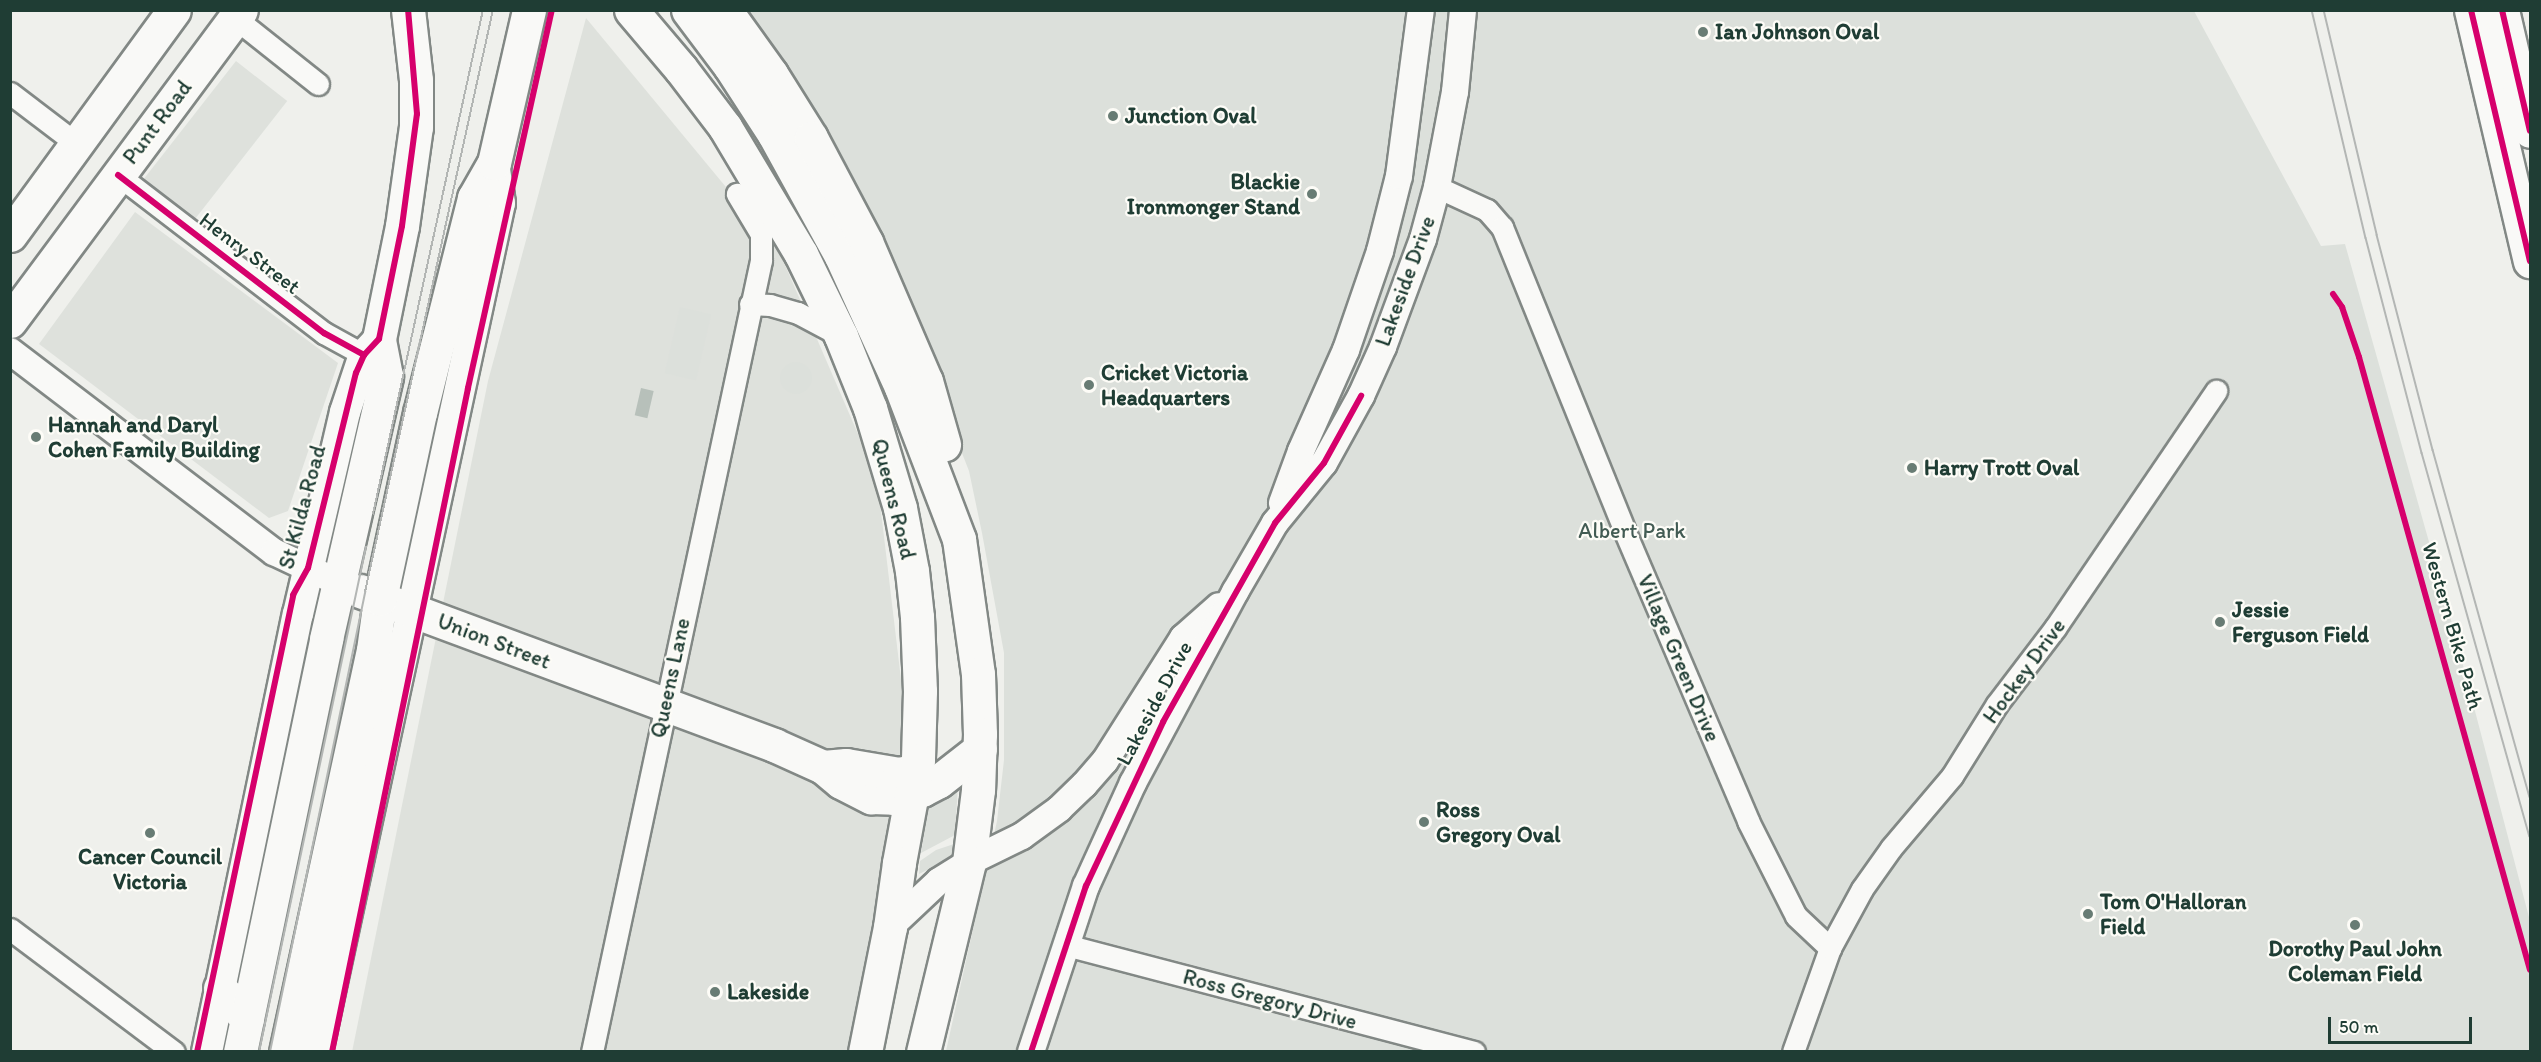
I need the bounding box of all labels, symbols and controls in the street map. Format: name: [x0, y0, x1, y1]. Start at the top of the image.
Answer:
place label: Ian Johnson Oval: [1715, 19, 1879, 45]
marker: Ian Johnson Oval: [1696, 25, 1710, 39]
street label: Punt Road: [117, 75, 197, 169]
place label: Junction Oval: [1125, 103, 1256, 129]
marker: Junction Oval: [1106, 109, 1120, 123]
place label: Blackie Ironmonger Stand: [1127, 168, 1300, 220]
marker: Blackie Ironmonger Stand: [1305, 187, 1319, 201]
street label: Henry Street: [194, 206, 306, 300]
street label: Lakeside Drive: [1369, 212, 1441, 350]
place label: Cricket Victoria Headquarters: [1101, 359, 1248, 410]
marker: Cricket Victoria Headquarters: [1082, 378, 1096, 392]
place label: Hannah and Daryl Cohen Family Building: [48, 411, 259, 463]
marker: Hannah and Daryl Cohen Family Building: [29, 430, 43, 444]
street label: Queens Road: [866, 436, 922, 562]
street label: St Kilda Road: [273, 443, 331, 571]
place label: Harry Trott Oval: [1924, 455, 2078, 481]
marker: Harry Trott Oval: [1905, 461, 1919, 475]
park label: Albert Park: [1578, 518, 1686, 544]
street label: Western Bike Path: [2417, 539, 2489, 713]
street label: Village Green Drive: [1632, 570, 1726, 746]
place label: Jessie Ferguson Field: [2232, 596, 2369, 648]
street label: Union Street: [434, 607, 554, 675]
street label: Hockey Drive: [1977, 613, 2071, 729]
marker: Jessie Ferguson Field: [2213, 615, 2227, 629]
street label: Queens Lane: [644, 616, 696, 740]
street label: Lakeside Drive: [1110, 636, 1198, 770]
place label: Ross Gregory Oval: [1436, 796, 1560, 848]
marker: Ross Gregory Oval: [1417, 815, 1431, 829]
marker: Cancer Council Victoria: [143, 826, 157, 840]
place label: Cancer Council Victoria: [78, 843, 222, 894]
place label: Tom O'Halloran Field: [2100, 888, 2248, 939]
marker: Tom O'Halloran Field: [2081, 907, 2095, 921]
marker: Dorothy Paul John Coleman Field: [2348, 918, 2362, 932]
place label: Dorothy Paul John Coleman Field: [2269, 935, 2441, 986]
street label: Ross Gregory Drive: [1180, 963, 1360, 1035]
place label: Lakeside: [727, 979, 809, 1005]
marker: Lakeside: [708, 985, 722, 999]
scale bar: [2331, 1005, 2475, 1043]
text: 50 m: [2339, 1016, 2379, 1038]

